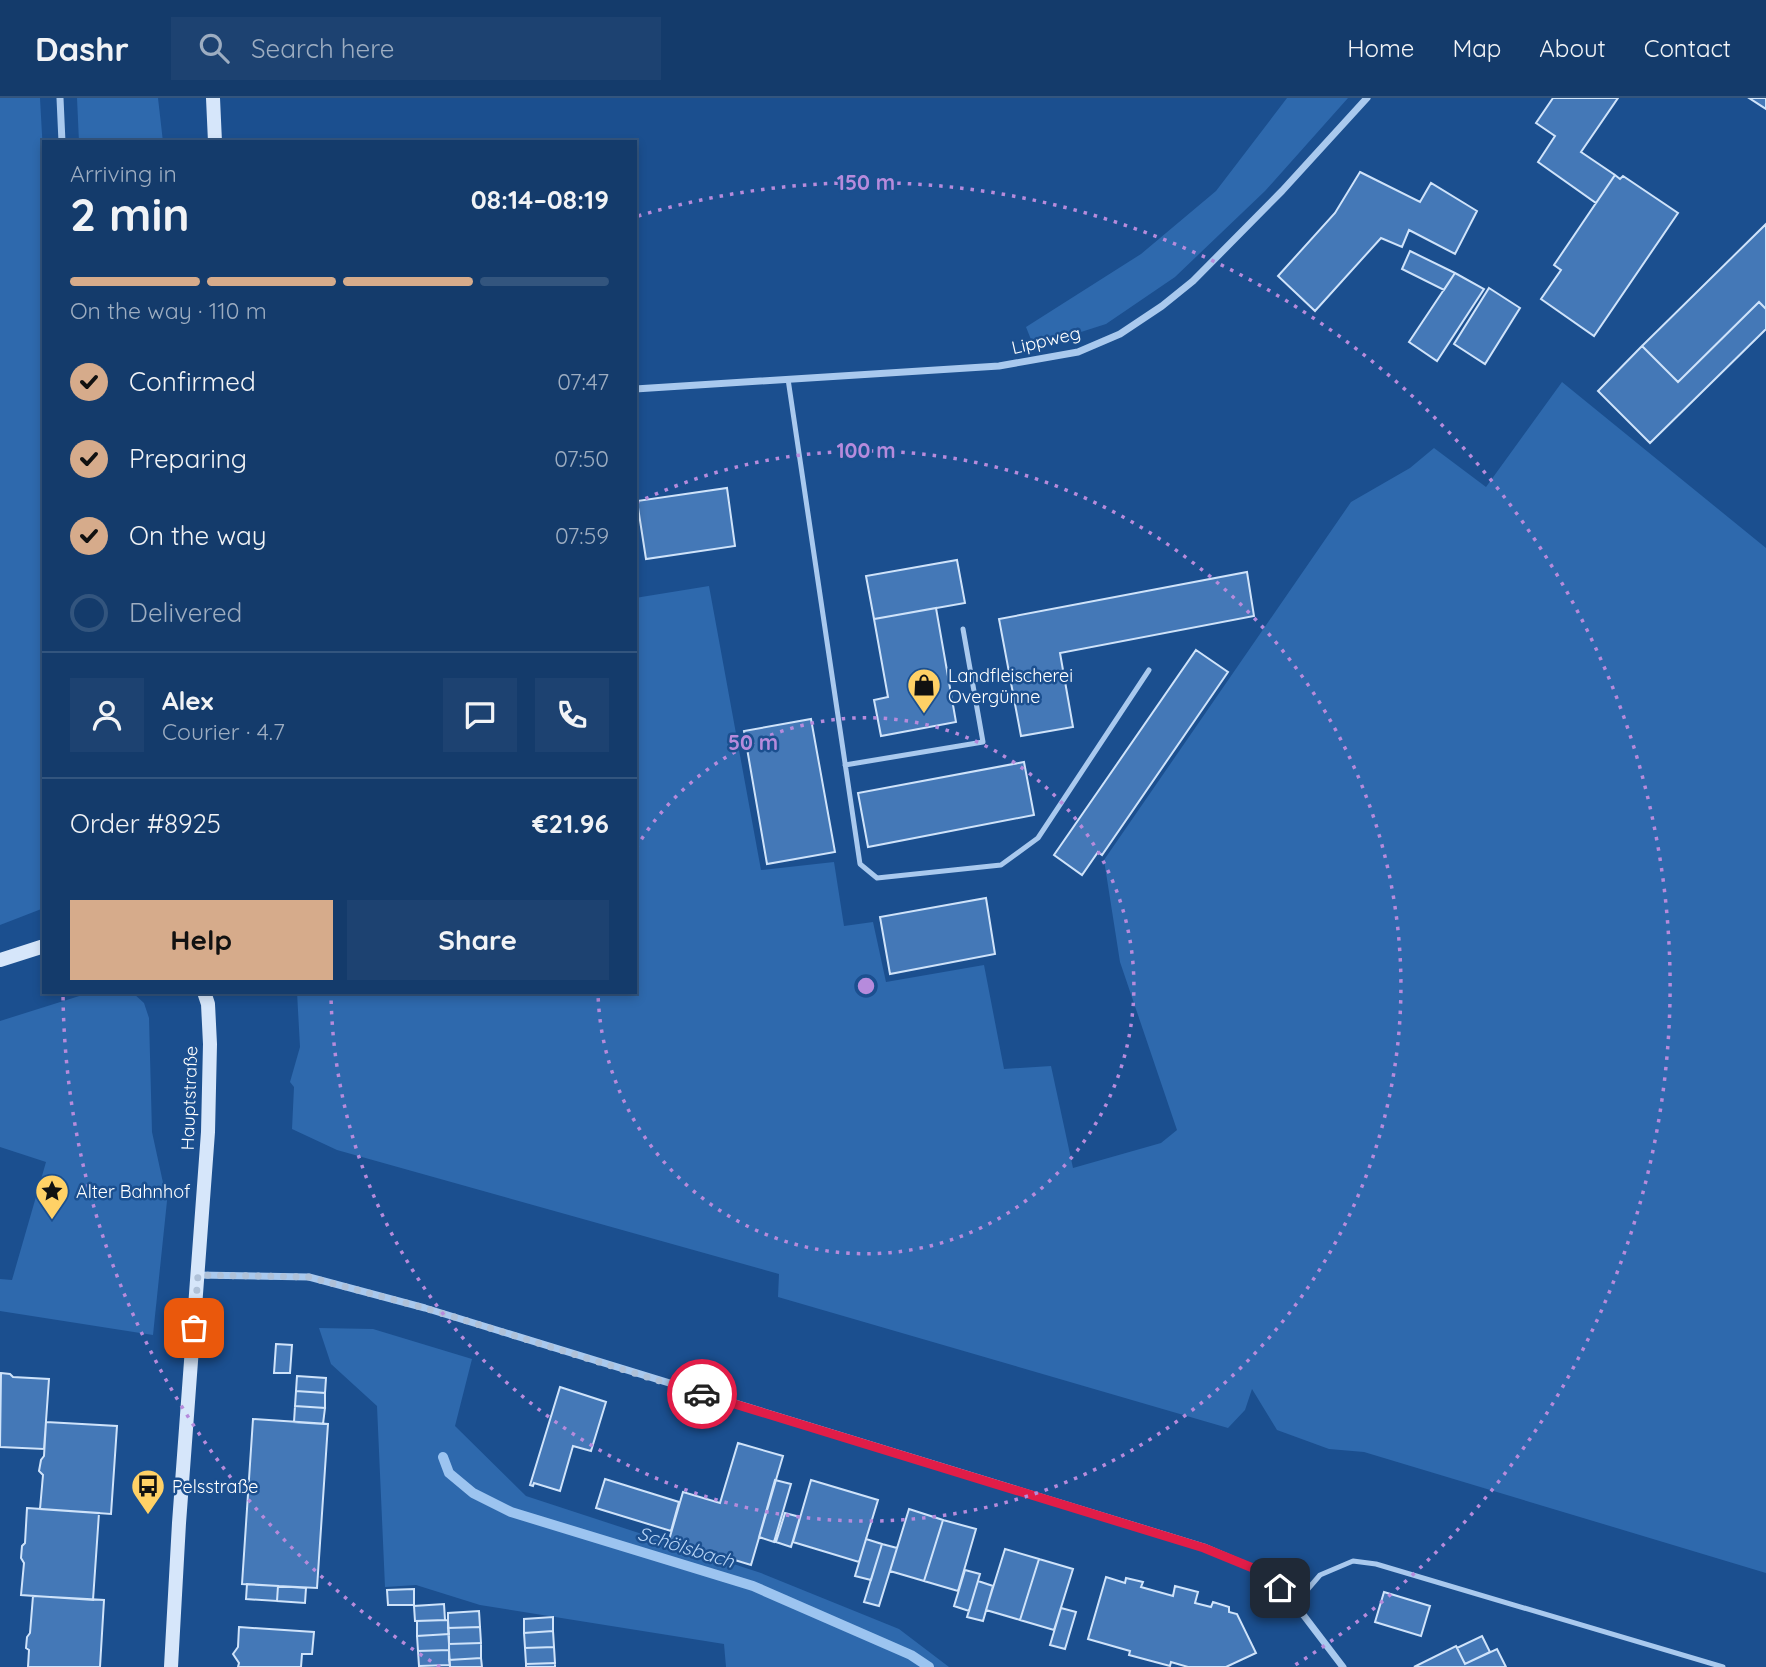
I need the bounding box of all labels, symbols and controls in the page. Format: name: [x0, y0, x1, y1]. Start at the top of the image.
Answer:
search box: [171, 17, 661, 80]
text: Dashr: [35, 28, 129, 69]
icon: search: [195, 29, 233, 67]
text: Search here: [251, 32, 394, 65]
text: Home: [1347, 33, 1414, 63]
text: Map: [1452, 33, 1501, 63]
text: About: [1539, 33, 1606, 63]
text: Contact: [1644, 33, 1731, 63]
text: Arriving in: [70, 159, 177, 188]
text: 150 m: [837, 169, 895, 195]
text: 08:14–08:19: [471, 183, 609, 216]
text: 2 min: [70, 185, 190, 243]
text: On the way · 110 m: [70, 296, 267, 325]
street label: Lippweg: [1009, 321, 1083, 359]
icon: check: [70, 363, 108, 401]
text: Confirmed: [129, 365, 256, 398]
text: 07:47: [557, 367, 609, 396]
text: 100 m: [836, 437, 896, 463]
icon: check: [70, 440, 108, 478]
text: Preparing: [129, 442, 247, 475]
text: 07:50: [554, 444, 609, 473]
icon: check: [70, 517, 108, 555]
text: On the way: [129, 519, 267, 552]
text: 07:59: [555, 521, 609, 550]
text: Delivered: [129, 596, 242, 629]
place label: Landfleischerei Overgünne: [948, 664, 1073, 708]
shop icon: Landfleischerei Overgünne: [905, 666, 943, 715]
button: person: [70, 678, 144, 752]
button: chat: [443, 678, 517, 752]
button: phone: [535, 678, 609, 752]
text: Alex: [162, 684, 213, 717]
text: Courier · 4.7: [162, 717, 285, 746]
text: 50 m: [728, 729, 778, 755]
text: Order #8925: [70, 807, 221, 840]
text: €21.96: [532, 807, 609, 840]
button: Help: [70, 900, 333, 980]
button: Share: [347, 900, 609, 980]
centre of rings: [854, 974, 878, 998]
street label: Hauptstraße: [176, 1045, 202, 1151]
place icon: Alter Bahnhof: [33, 1172, 71, 1221]
place label: Alter Bahnhof: [76, 1180, 191, 1203]
pin: [164, 1298, 224, 1358]
icon: bag: [175, 1309, 213, 1347]
courier: [667, 1359, 737, 1429]
icon: car: [683, 1375, 721, 1413]
bus stop icon: Pelsstraße: [129, 1467, 167, 1516]
place label: Pelsstraße: [172, 1475, 259, 1498]
water label: Schölsbach: [635, 1521, 738, 1573]
pin: [1250, 1558, 1310, 1618]
icon: home: [1261, 1569, 1299, 1607]

